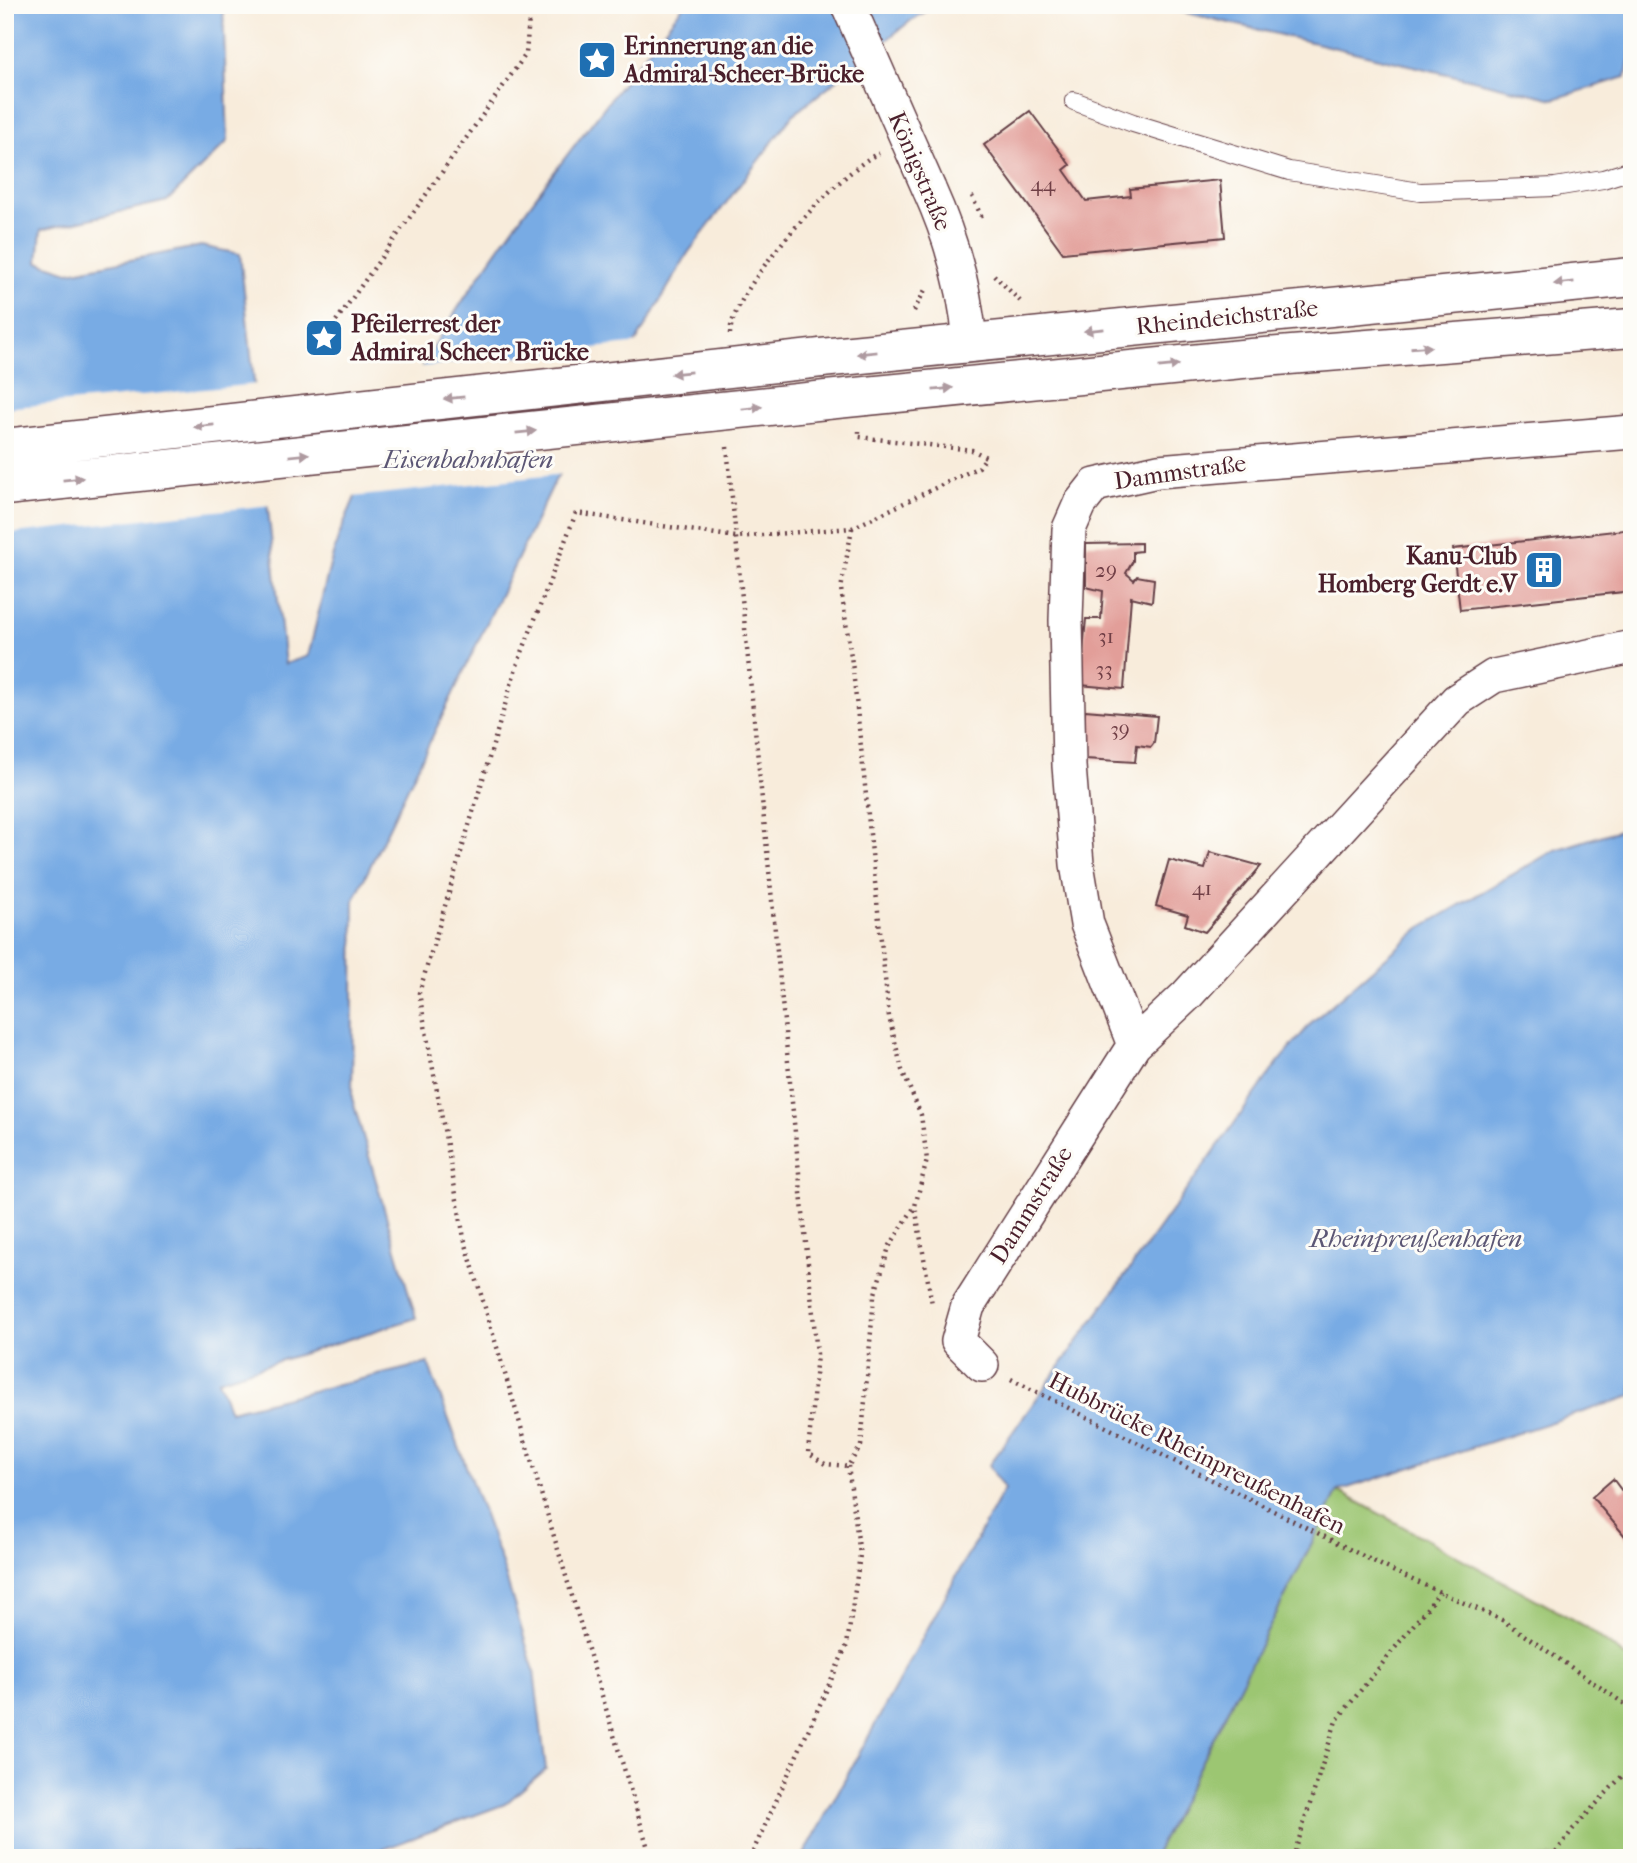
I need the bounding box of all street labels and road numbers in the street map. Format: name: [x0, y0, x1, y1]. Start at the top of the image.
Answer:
street label: Königstraße: [882, 107, 958, 235]
street label: Rheindeichstraße: [1134, 293, 1320, 340]
street label: Dammstraße: [1112, 449, 1248, 495]
street label: Dammstraße: [984, 1141, 1078, 1269]
street label: Hubbrücke Rheinpreußenhafen: [1044, 1366, 1350, 1540]

